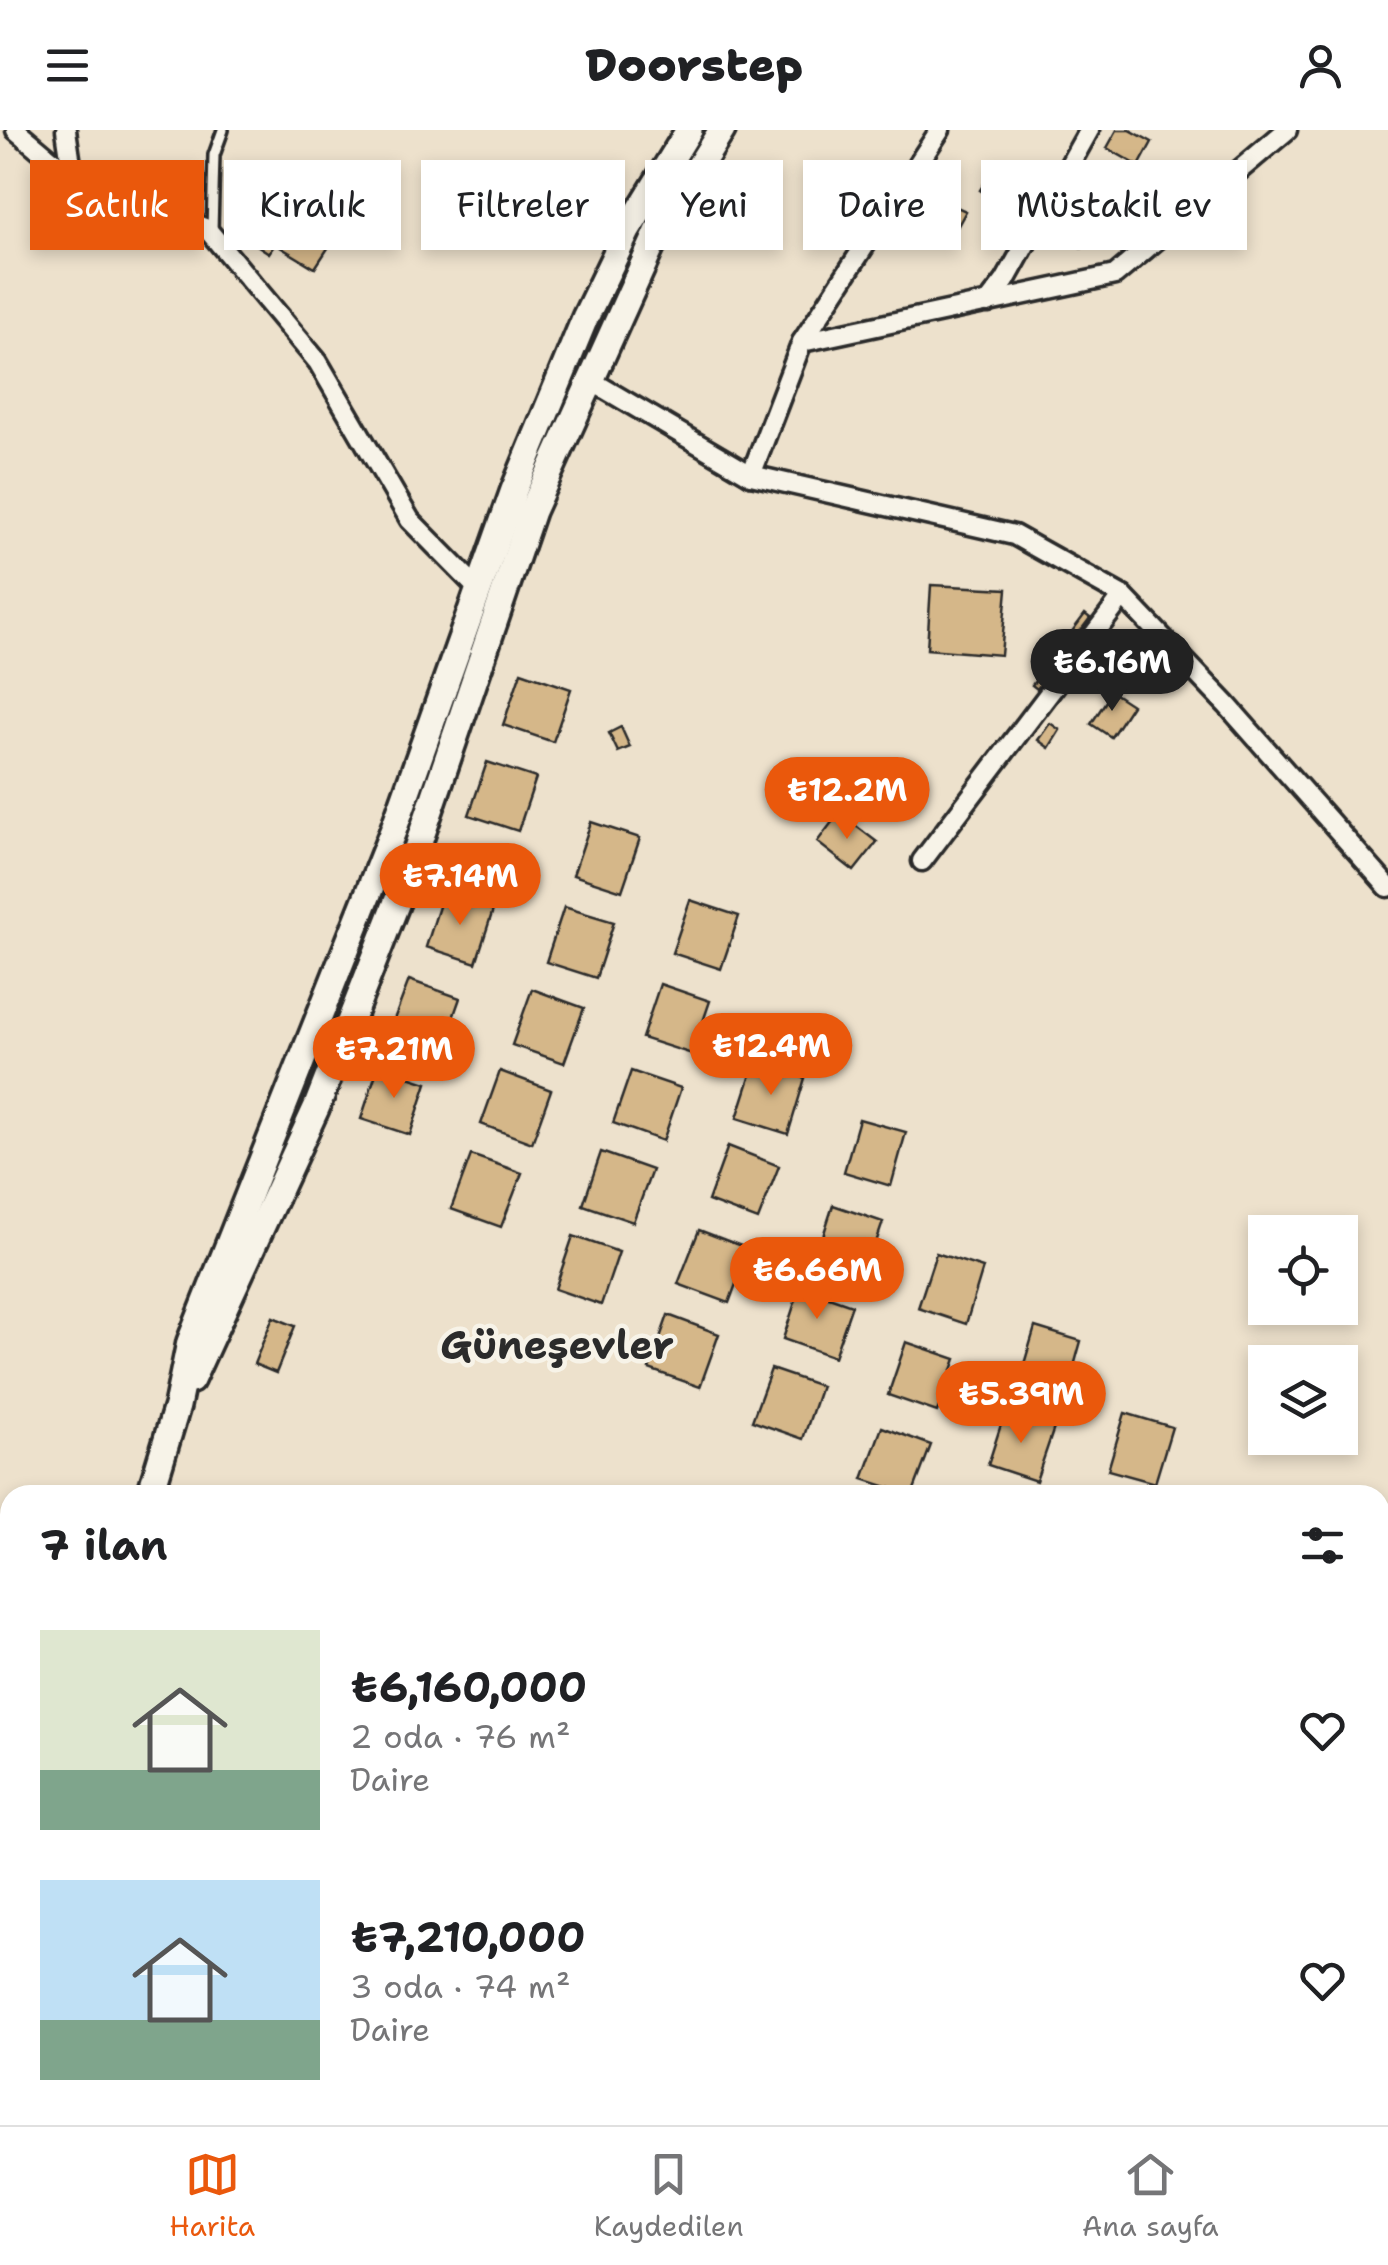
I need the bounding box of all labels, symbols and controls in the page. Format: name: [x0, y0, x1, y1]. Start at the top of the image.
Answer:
text: Doorstep: [585, 35, 803, 95]
icon: menu: [40, 38, 95, 93]
icon: person: [1293, 38, 1348, 93]
chip: Satılık: [30, 160, 204, 250]
chip: Kiralık: [224, 160, 401, 250]
chip: Filtreler: [421, 160, 625, 250]
chip: Yeni: [645, 160, 783, 250]
chip: Daire: [803, 160, 961, 250]
chip: Müstakil ev: [981, 160, 1247, 250]
pin: ₺6.16M: [1031, 629, 1193, 714]
text: ₺6.16M: [1053, 640, 1171, 683]
pin: ₺12.2M: [766, 757, 928, 842]
text: ₺12.2M: [787, 768, 907, 811]
pin: ₺7.14M: [379, 843, 541, 928]
text: ₺7.14M: [402, 854, 518, 897]
pin: ₺12.4M: [690, 1013, 852, 1098]
pin: ₺7.21M: [313, 1016, 475, 1101]
text: ₺12.4M: [711, 1024, 831, 1067]
text: ₺7.21M: [335, 1027, 453, 1070]
map controls: [1248, 1215, 1358, 1455]
button: locate: [1248, 1215, 1358, 1325]
pin: ₺6.66M: [736, 1237, 898, 1322]
text: ₺6.66M: [752, 1248, 882, 1291]
district label: Güneşevler: [440, 1318, 674, 1372]
button: layers: [1248, 1345, 1358, 1455]
pin: ₺5.39M: [940, 1361, 1102, 1446]
text: ₺5.39M: [958, 1372, 1084, 1415]
text: 7 ilan: [40, 1517, 168, 1573]
icon: filters: [1295, 1518, 1350, 1573]
text: ₺6,160,000: [350, 1659, 587, 1715]
icon: home: [120, 1670, 240, 1790]
icon: heart: [1295, 1703, 1350, 1758]
text: 2 oda · 76 m²: [350, 1715, 571, 1758]
text: Daire: [350, 1758, 430, 1801]
text: ₺7,210,000: [350, 1909, 586, 1965]
icon: home: [120, 1920, 240, 2040]
icon: heart: [1295, 1953, 1350, 2008]
text: 3 oda · 74 m²: [350, 1965, 570, 2008]
text: Daire: [350, 2008, 430, 2051]
tab: Harita: [169, 2147, 255, 2245]
tab: Kaydedilen: [594, 2147, 744, 2245]
tab: Ana sayfa: [1082, 2147, 1219, 2245]

